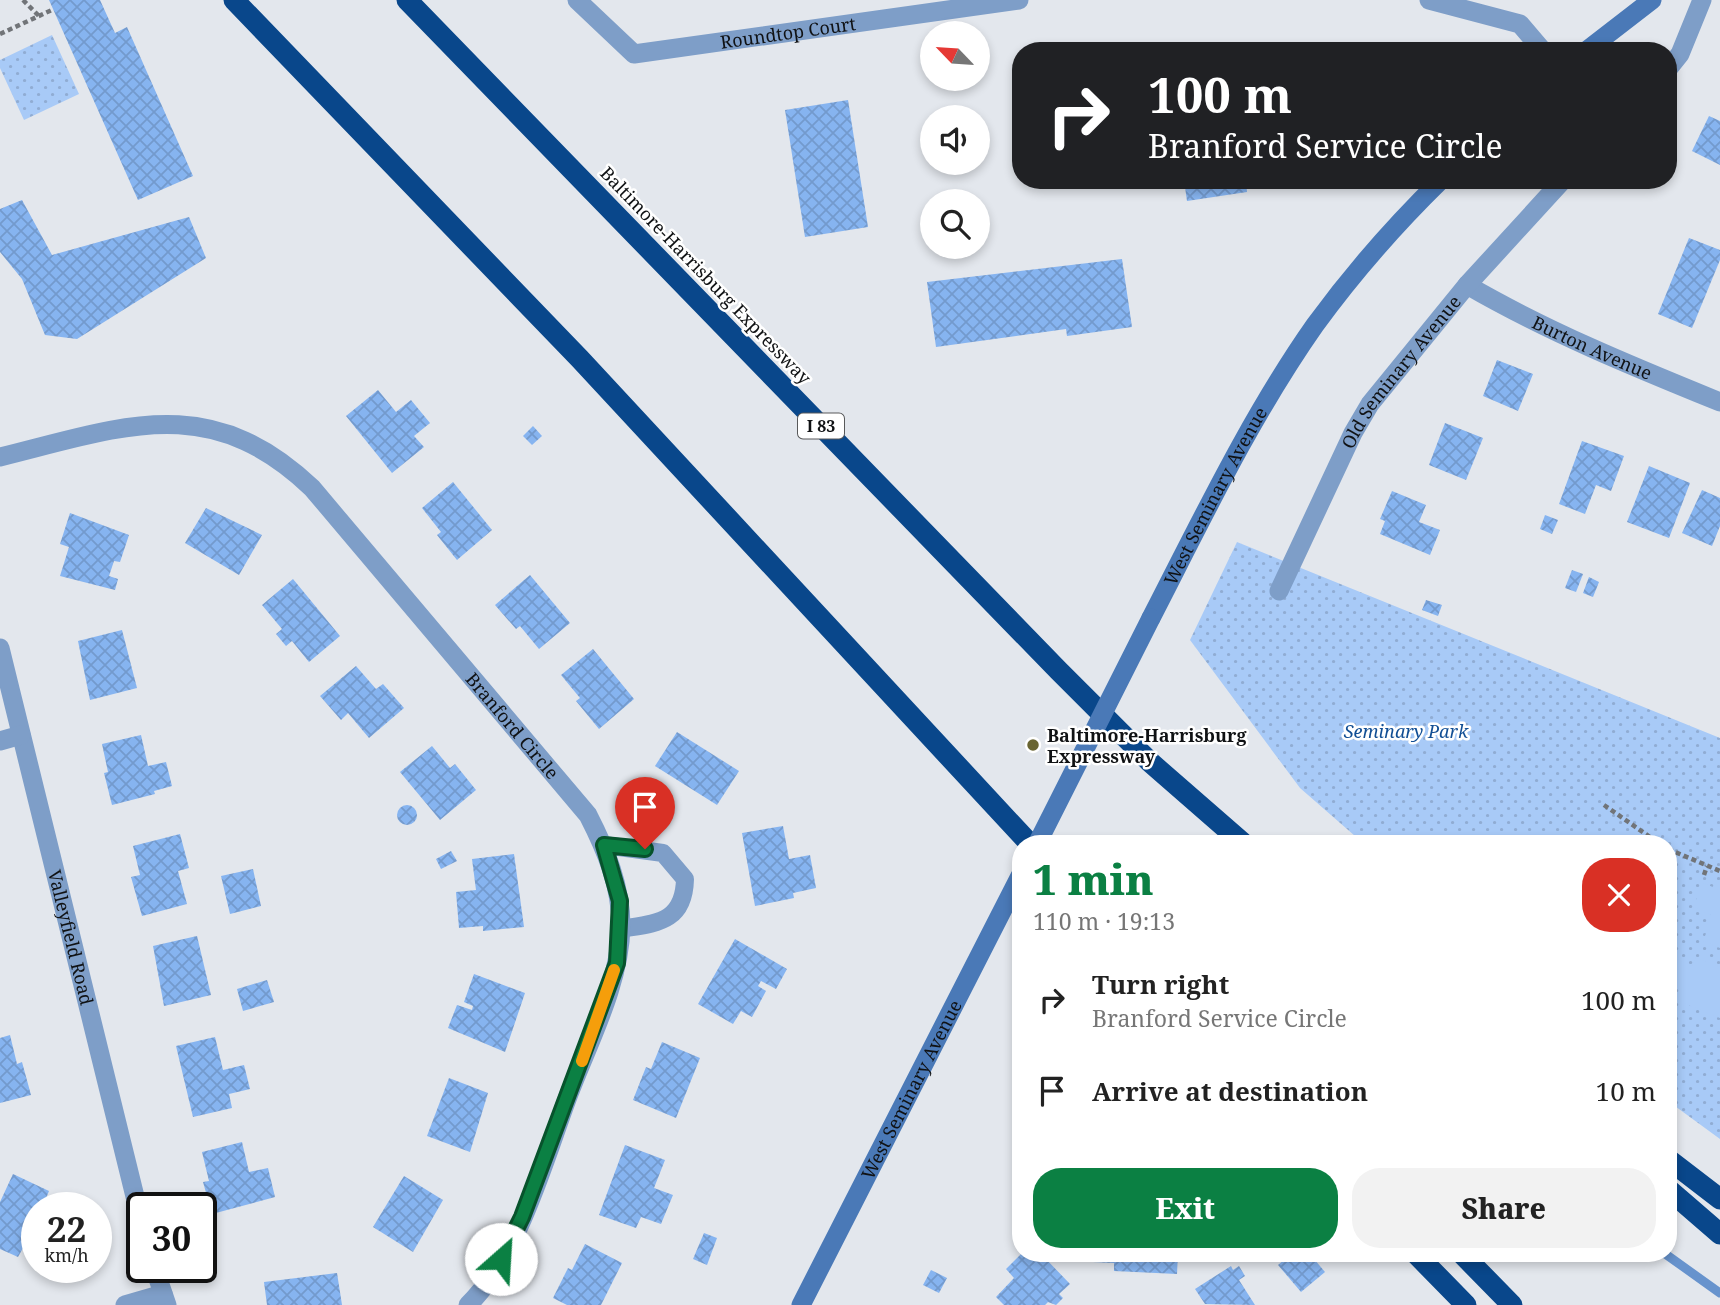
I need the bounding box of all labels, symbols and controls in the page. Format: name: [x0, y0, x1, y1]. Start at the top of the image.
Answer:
street label: Roundtop Court: [719, 11, 857, 54]
north arrow: [920, 21, 990, 91]
map controls: [920, 21, 990, 259]
text: 100 m: [1148, 61, 1292, 127]
icon: right: [1033, 70, 1124, 161]
button: sound: [920, 105, 990, 175]
text: Branford Service Circle: [1148, 124, 1503, 167]
street label: Baltimore-Harrisburg Expressway: [595, 161, 817, 390]
button: search: [920, 189, 990, 259]
street label: Old Seminary Avenue: [1335, 290, 1466, 452]
street label: Burton Avenue: [1528, 310, 1656, 385]
street label: West Seminary Avenue: [1158, 402, 1272, 589]
road number: I 83: [798, 414, 844, 438]
street label: Branford Circle: [461, 667, 564, 784]
park label: Seminary Park: [1344, 719, 1469, 743]
place label: Baltimore-Harrisburg Expressway: [1047, 723, 1247, 768]
marker: Baltimore-Harrisburg Expressway: [1025, 737, 1041, 753]
pin: [615, 777, 675, 849]
icon: arrive: [626, 788, 664, 826]
text: 1 min: [1033, 850, 1154, 907]
button: close: [1582, 858, 1656, 932]
street label: Valleyfield Road: [43, 867, 99, 1008]
text: 110 m · 19:13: [1033, 905, 1175, 937]
text: Turn right: [1092, 966, 1229, 1002]
icon: right: [1033, 981, 1071, 1019]
text: 100 m: [1581, 982, 1656, 1018]
street label: West Seminary Avenue: [855, 996, 967, 1183]
text: Branford Service Circle: [1092, 1002, 1347, 1034]
icon: arrive: [1033, 1072, 1071, 1110]
text: Arrive at destination: [1092, 1073, 1368, 1109]
text: 10 m: [1596, 1073, 1656, 1109]
button: Exit: [1033, 1168, 1338, 1248]
button: Share: [1352, 1168, 1656, 1248]
speed limit sign: 30: [126, 1192, 217, 1283]
text: 22: [47, 1205, 86, 1252]
position arrow: [464, 1222, 538, 1296]
text: km/h: [44, 1243, 89, 1267]

